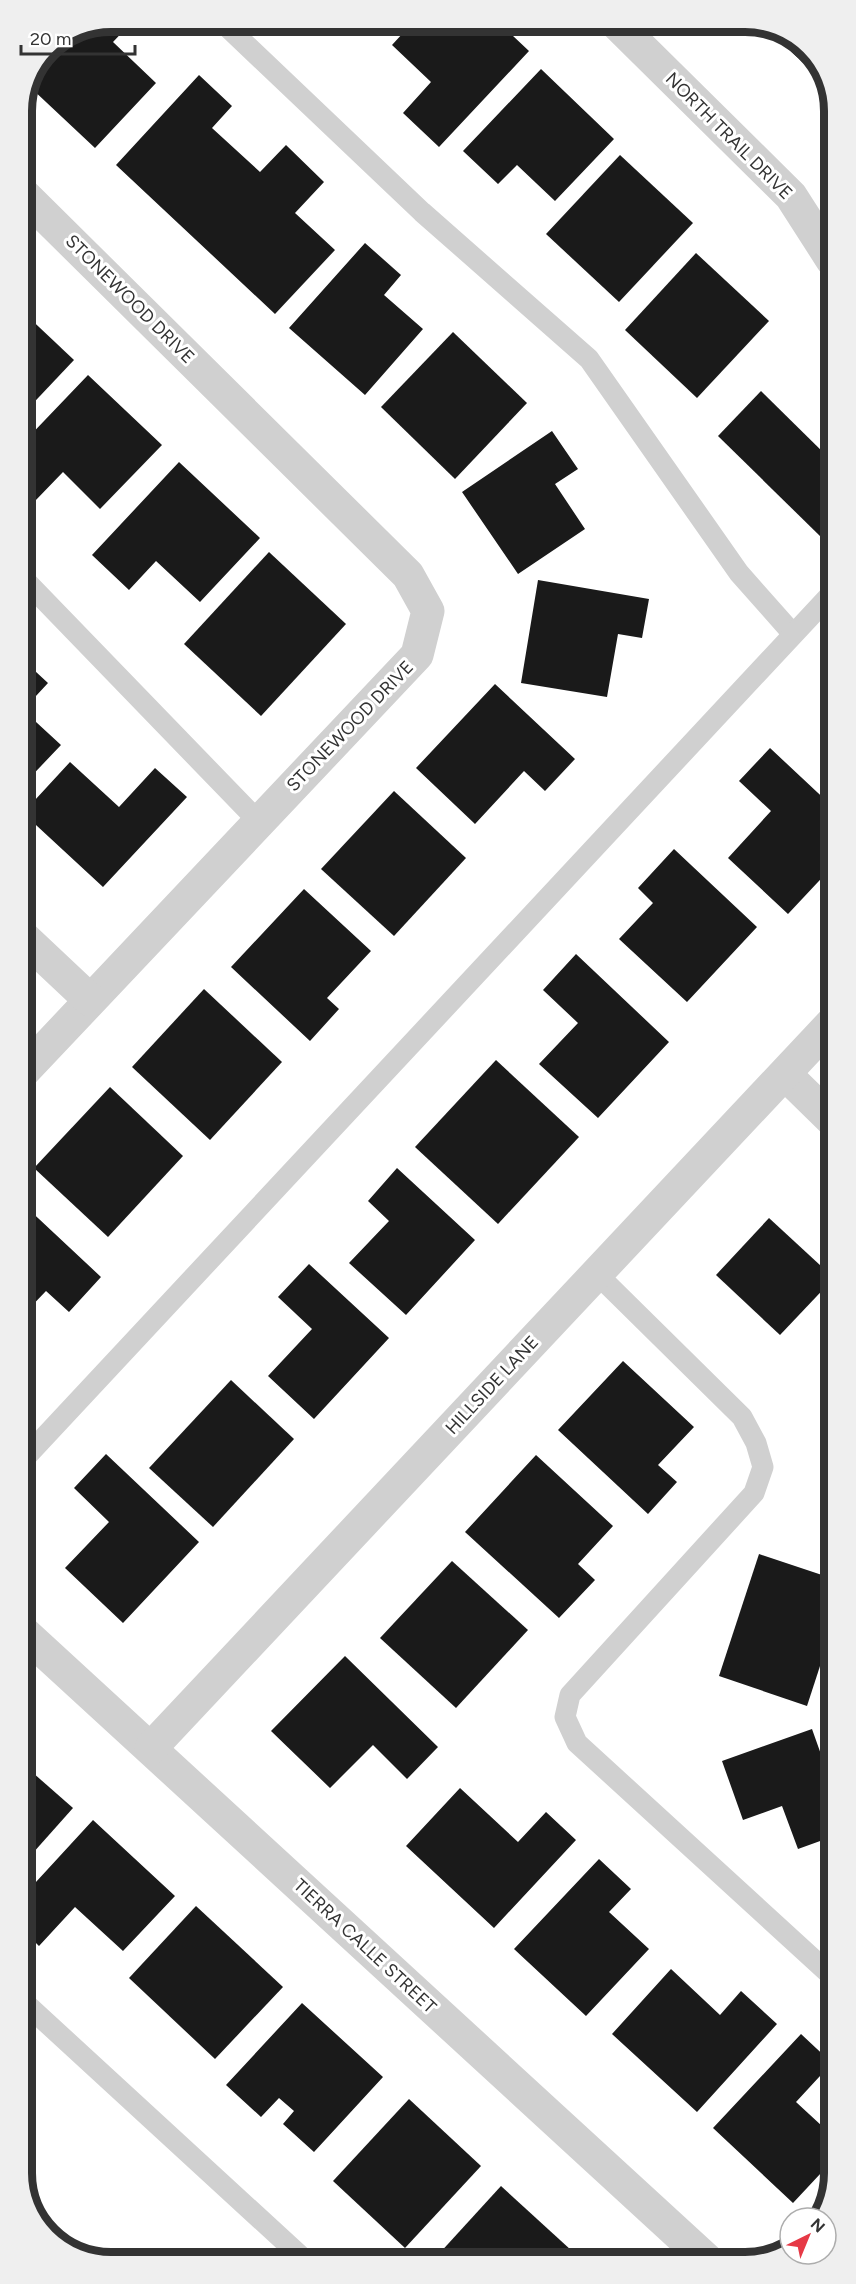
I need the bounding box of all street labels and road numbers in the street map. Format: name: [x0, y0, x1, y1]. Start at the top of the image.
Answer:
street label: NORTH TRAIL DRIVE: [661, 68, 797, 204]
street label: STONEWOOD DRIVE: [61, 230, 199, 368]
street label: STONEWOOD DRIVE: [282, 656, 418, 796]
street label: HILLSIDE LANE: [441, 1331, 543, 1439]
street label: TIERRA CALLE STREET: [289, 1874, 441, 2018]

